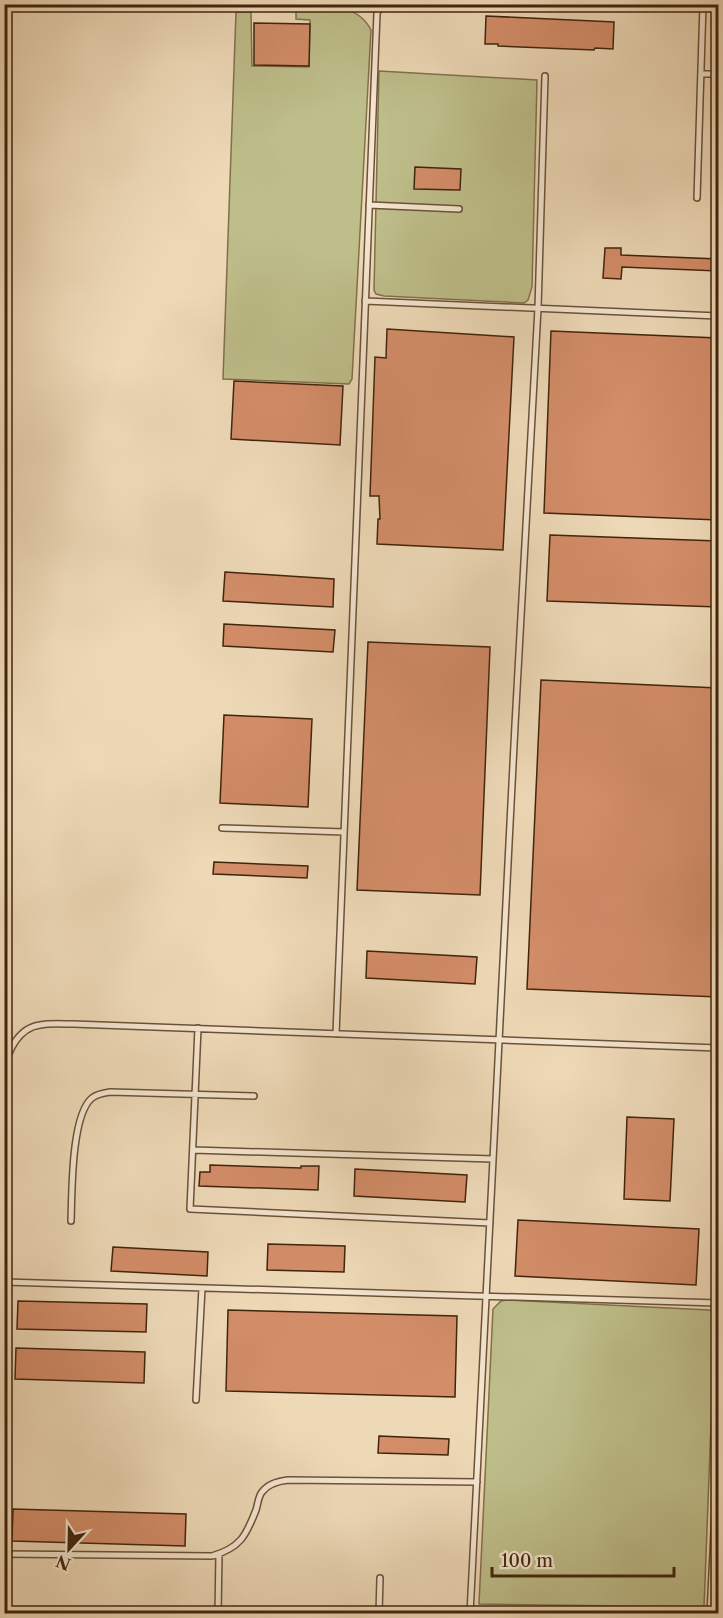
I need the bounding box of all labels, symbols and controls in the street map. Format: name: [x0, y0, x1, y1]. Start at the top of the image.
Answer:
north arrow: [39, 1519, 99, 1579]
scale bar: [492, 1540, 674, 1578]
text: 100 m: [501, 1550, 553, 1572]
text: N: [53, 1551, 74, 1575]

